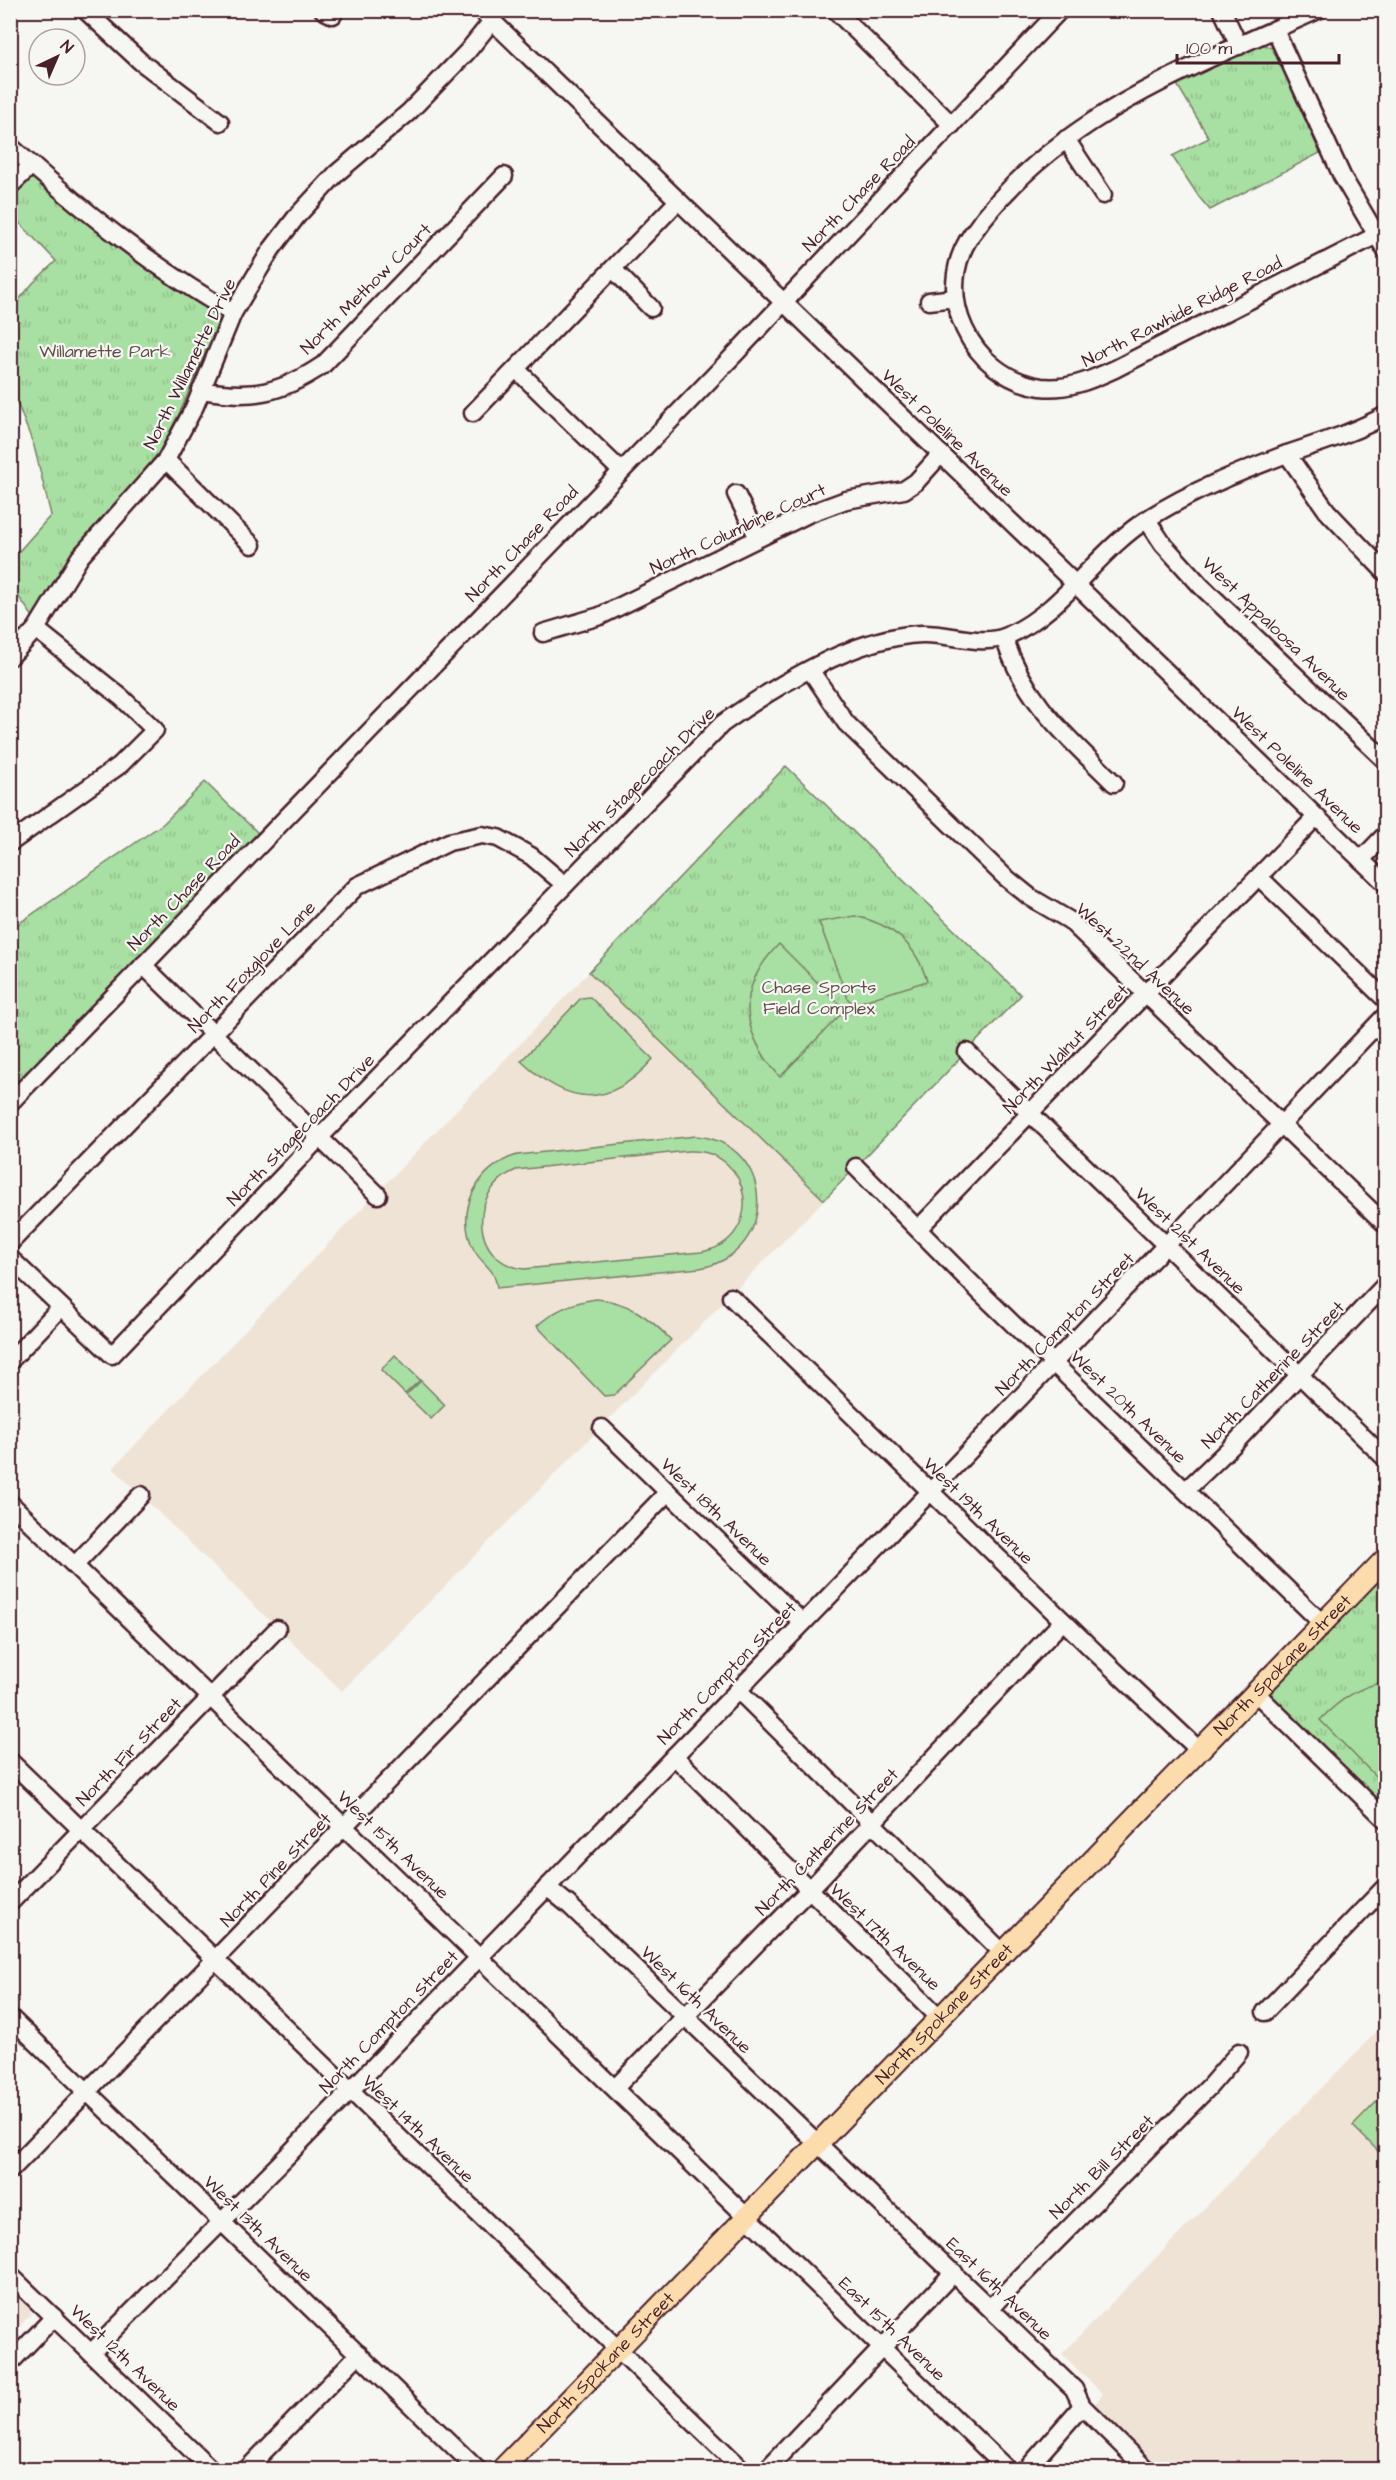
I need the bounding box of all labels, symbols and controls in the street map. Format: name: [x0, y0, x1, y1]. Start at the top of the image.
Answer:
north arrow: [27, 27, 87, 87]
scale bar: [1177, 27, 1339, 65]
text: N: [55, 36, 78, 58]
text: 100 m: [1186, 36, 1232, 61]
street label: North Chase Road: [797, 130, 921, 258]
street label: North Methow Court: [295, 217, 438, 360]
street label: North Rawhide Ridge Road: [1078, 251, 1287, 374]
street label: North Willamette Drive: [138, 274, 243, 454]
park label: Willamette Park: [39, 339, 171, 364]
street label: West Poleline Avenue: [876, 363, 1019, 503]
street label: North Columbine Court: [646, 477, 831, 581]
street label: North Chase Road: [460, 480, 584, 608]
street label: West Appaloosa Avenue: [1196, 551, 1356, 707]
street label: West Poleline Avenue: [1226, 700, 1369, 840]
street label: North Stagecoach Drive: [559, 701, 722, 863]
street label: North Chase Road: [122, 829, 246, 957]
street label: North Foxglove Lane: [182, 895, 323, 1039]
street label: West 22nd Avenue: [1070, 897, 1200, 1021]
park label: Chase Sports Field Complex: [762, 975, 876, 1021]
street label: North Walnut Street: [997, 978, 1135, 1119]
street label: North Stagecoach Drive: [221, 1048, 382, 1213]
street label: West 21st Avenue: [1129, 1182, 1251, 1300]
street label: North Compton Street: [990, 1246, 1141, 1401]
street label: North Catherine Street: [1196, 1295, 1351, 1454]
street label: West 20th Avenue: [1064, 1345, 1192, 1470]
street label: West 18th Avenue: [655, 1452, 777, 1572]
street label: West 19th Avenue: [917, 1452, 1039, 1570]
street label: North Spokane Street: [1208, 1588, 1357, 1741]
street label: North Compton Street: [652, 1595, 803, 1750]
street label: North Fir Street: [70, 1692, 188, 1812]
street label: North Catherine Street: [750, 1762, 905, 1921]
street label: West 15th Avenue: [331, 1785, 455, 1905]
street label: North Pine Street: [215, 1807, 338, 1933]
street label: West 17th Avenue: [824, 1877, 946, 1997]
street label: North Spokane Street: [869, 1937, 1019, 2090]
street label: West 16th Avenue: [635, 1940, 757, 2060]
street label: North Compton Street: [314, 1944, 465, 2099]
street label: West 14th Avenue: [357, 2069, 480, 2189]
street label: North Bill Street: [1044, 2109, 1160, 2225]
street label: West 13th Avenue: [198, 2170, 318, 2288]
street label: East 16th Avenue: [940, 2232, 1058, 2346]
street label: East 15th Avenue: [833, 2271, 951, 2387]
street label: North Spokane Street: [531, 2286, 680, 2439]
street label: West 12th Avenue: [64, 2299, 186, 2417]

